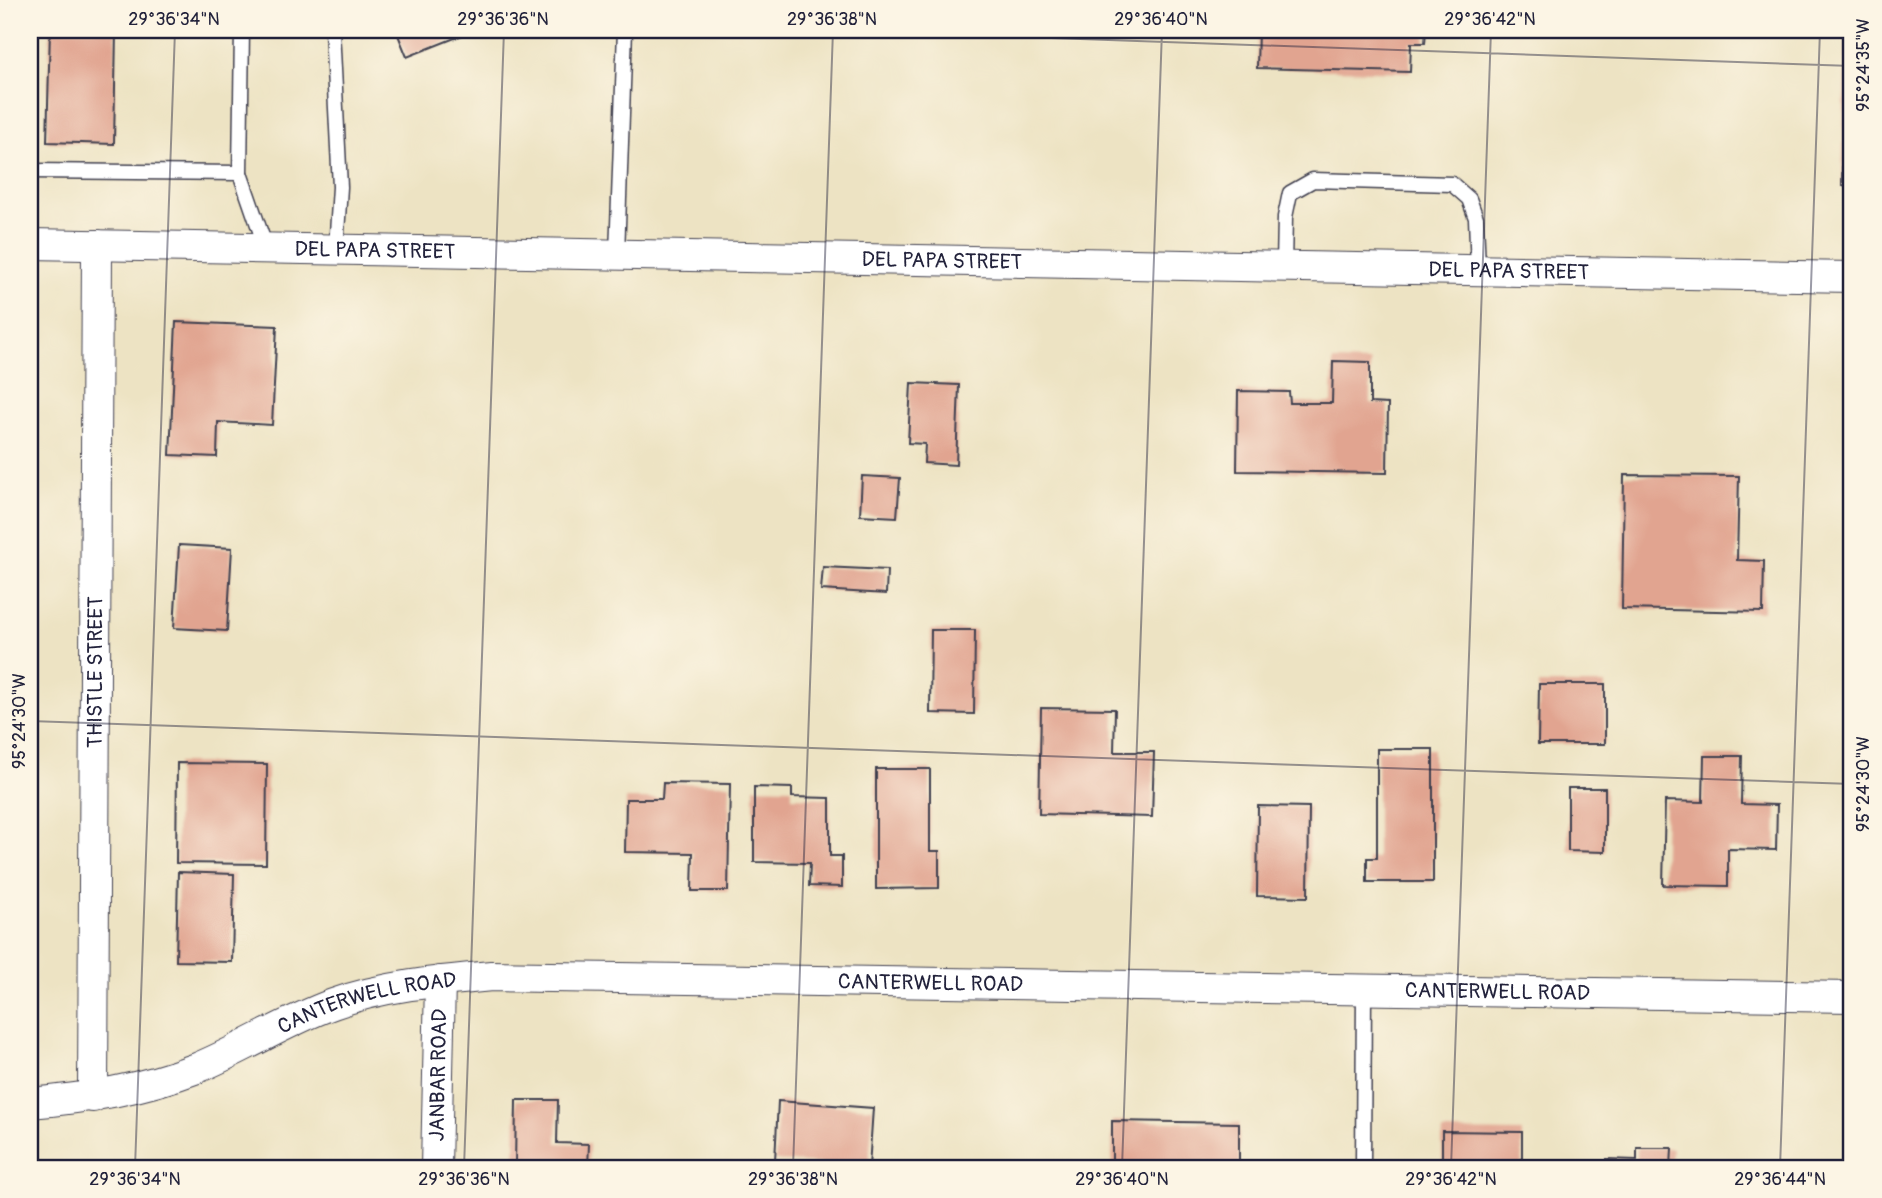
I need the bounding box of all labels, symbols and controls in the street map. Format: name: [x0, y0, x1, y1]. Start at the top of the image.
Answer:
text: 29°36'34"N: [128, 8, 220, 31]
text: 29°36'36"N: [457, 8, 549, 31]
text: 29°36'38"N: [787, 8, 877, 31]
text: 29°36'40"N: [1114, 8, 1208, 31]
text: 29°36'42"N: [1444, 8, 1536, 31]
text: 95°24'35"W: [1852, 18, 1875, 112]
street label: DEL PAPA STREET: [294, 236, 456, 266]
street label: DEL PAPA STREET: [861, 246, 1023, 276]
street label: DEL PAPA STREET: [1428, 256, 1590, 286]
street label: THISTLE STREET: [82, 596, 109, 748]
text: 95°24'30"W: [8, 673, 31, 769]
text: 95°24'30"W: [1852, 736, 1875, 832]
street label: CANTERWELL ROAD: [273, 966, 458, 1040]
street label: CANTERWELL ROAD: [838, 968, 1023, 998]
street label: CANTERWELL ROAD: [1405, 977, 1590, 1007]
street label: JANBAR ROAD: [424, 1009, 453, 1142]
text: 29°36'34"N: [89, 1168, 181, 1191]
text: 29°36'36"N: [418, 1168, 510, 1191]
text: 29°36'38"N: [748, 1168, 838, 1191]
text: 29°36'40"N: [1075, 1168, 1169, 1191]
text: 29°36'42"N: [1405, 1168, 1497, 1191]
text: 29°36'44"N: [1734, 1168, 1826, 1191]

